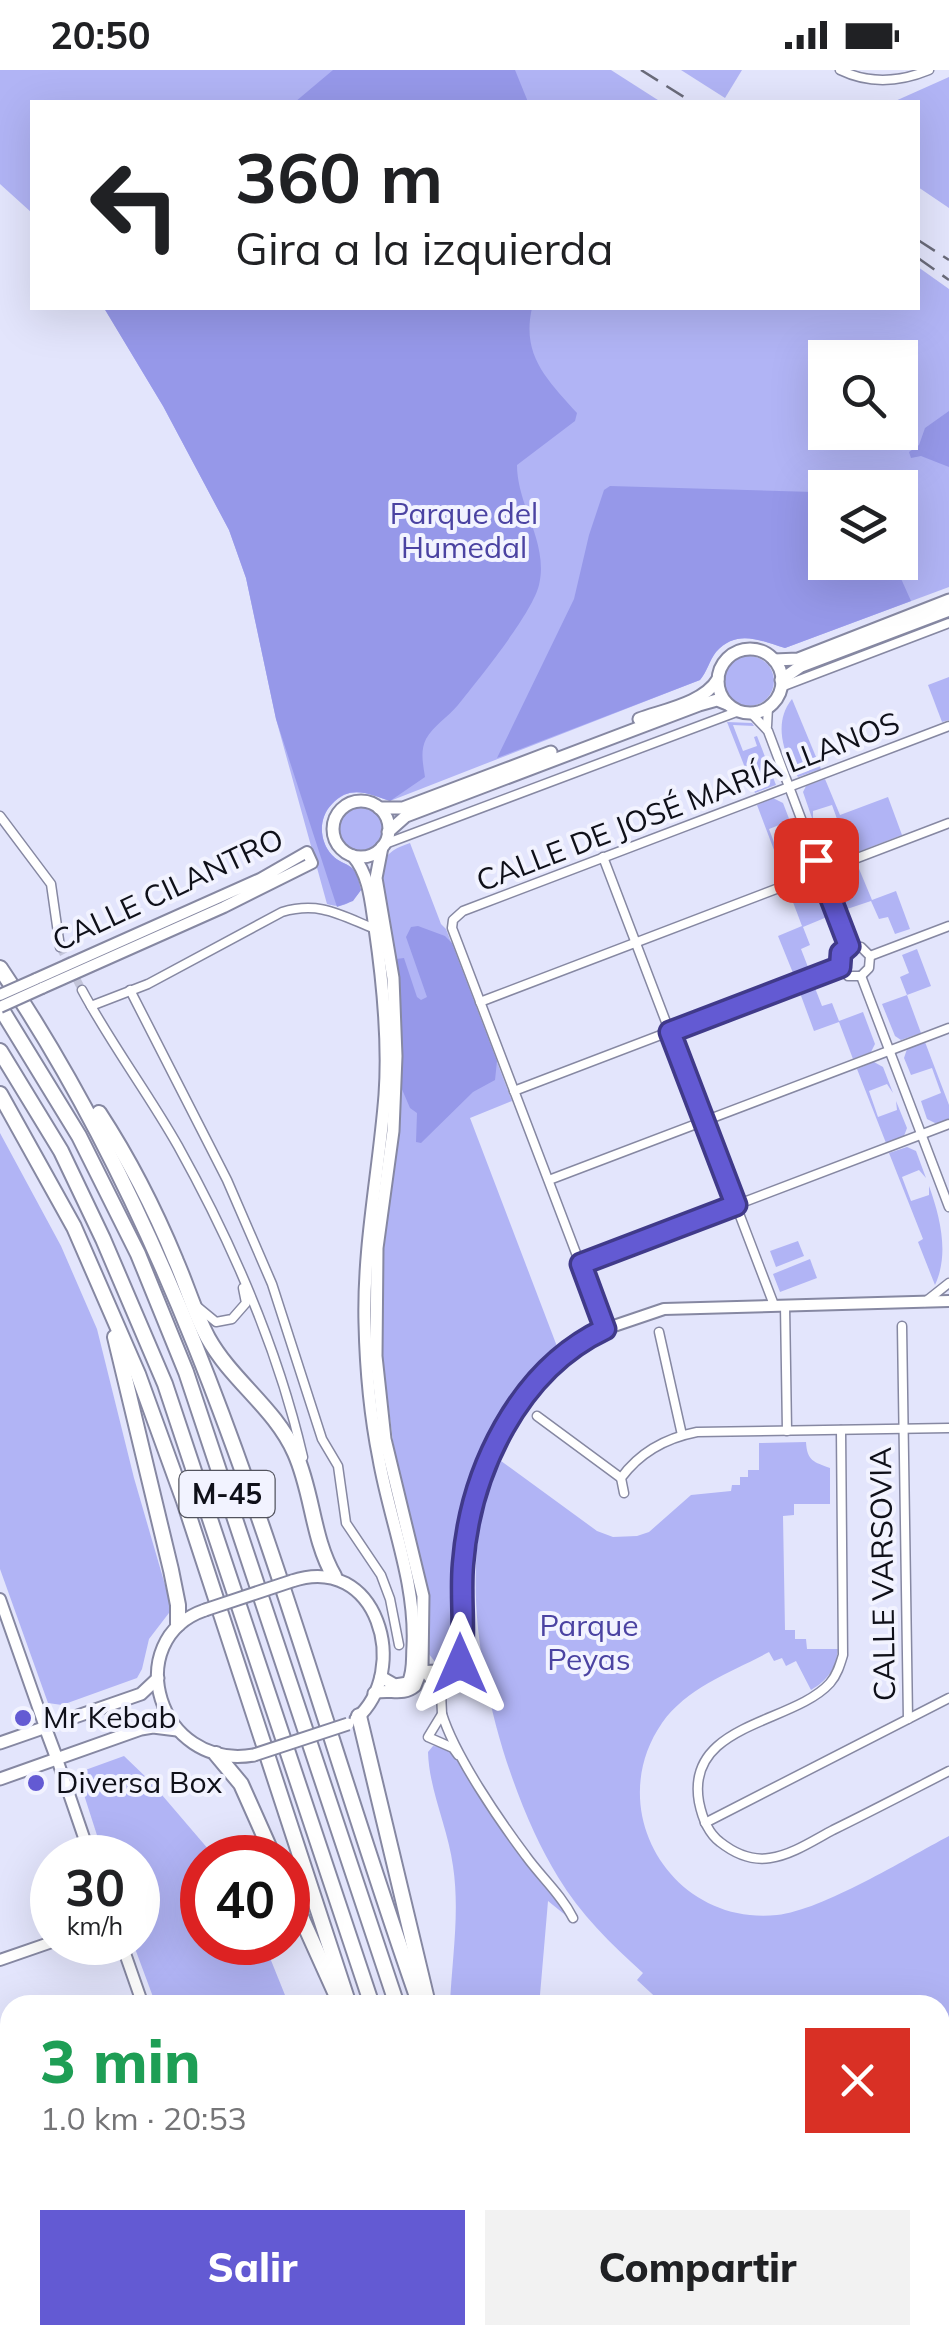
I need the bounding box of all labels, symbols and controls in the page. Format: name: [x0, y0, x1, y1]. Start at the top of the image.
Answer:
text: 20:50: [50, 11, 151, 59]
text: 360 m: [235, 133, 443, 221]
icon: left: [70, 140, 200, 270]
text: Gira a la izquierda: [235, 220, 613, 276]
map controls: [808, 340, 918, 580]
button: search: [808, 340, 918, 450]
button: layers: [808, 470, 918, 580]
park label: Parque del Humedal: [390, 494, 538, 566]
street label: CALLE DE JOSÉ MARÍA LLANOS: [471, 703, 904, 899]
pin: [774, 818, 859, 903]
street label: CALLE CILANTRO: [46, 819, 289, 959]
icon: arrive: [789, 833, 844, 888]
street label: CALLE VARSOVIA: [861, 1446, 903, 1702]
road number: M-45: [180, 1471, 274, 1517]
park label: Parque Peyas: [539, 1606, 639, 1678]
position arrow: [408, 1612, 512, 1716]
place label: Mr Kebab: [43, 1698, 176, 1736]
marker: Mr Kebab: [12, 1707, 34, 1729]
place label: Diversa Box: [56, 1763, 222, 1801]
marker: Diversa Box: [25, 1772, 47, 1794]
speed limit sign: 40: [180, 1835, 310, 1965]
text: 30: [65, 1856, 125, 1919]
text: km/h: [67, 1910, 123, 1941]
text: 3 min: [40, 2023, 201, 2098]
button: close: [805, 2028, 910, 2133]
text: 1.0 km · 20:53: [40, 2098, 247, 2138]
button: Salir: [40, 2210, 465, 2325]
button: Compartir: [485, 2210, 910, 2325]

